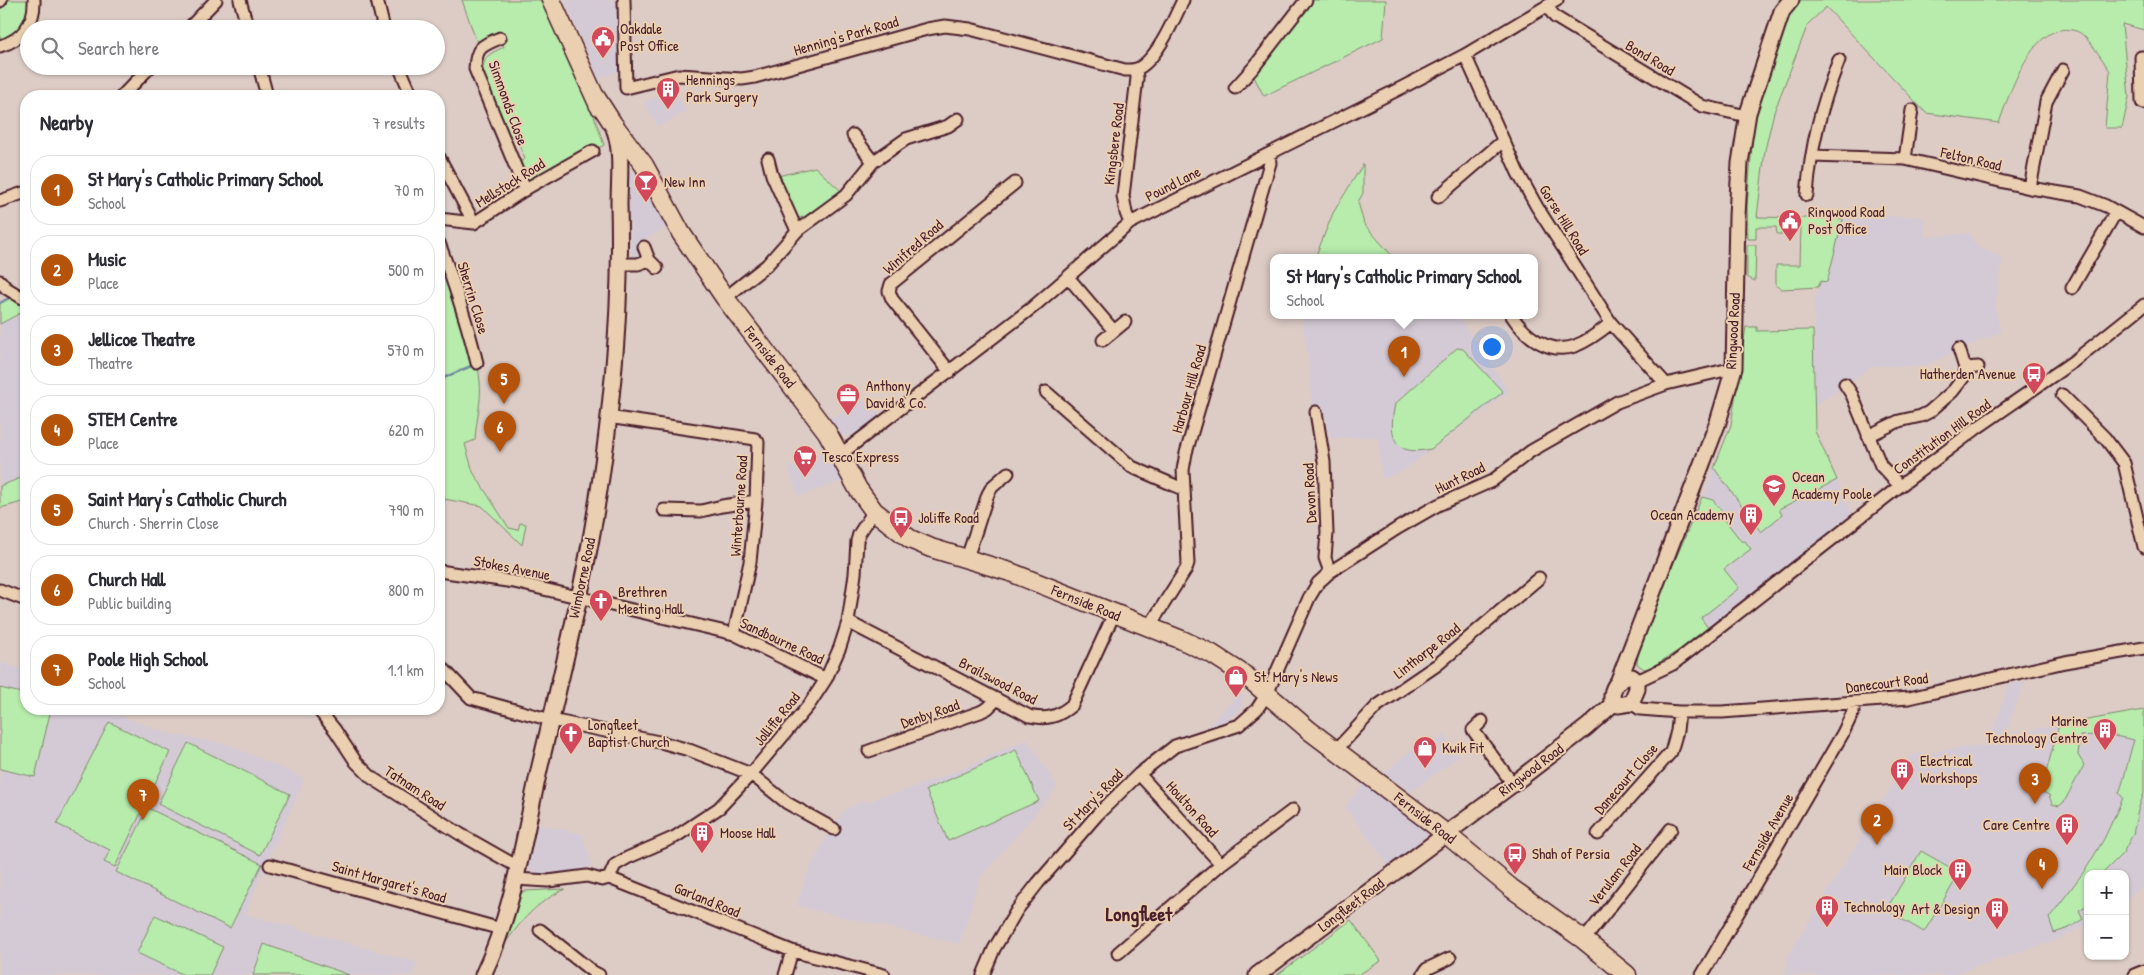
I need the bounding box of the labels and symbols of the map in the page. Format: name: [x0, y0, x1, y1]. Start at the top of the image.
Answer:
street label: Henning's Park Road: [791, 10, 901, 61]
place label: Oakdale Post Office: [620, 18, 679, 56]
public building icon: Oakdale Post Office: [590, 25, 616, 59]
street label: Bond Road: [1622, 35, 1679, 81]
street label: Simmonds Close: [483, 58, 533, 148]
place label: Hennings Park Surgery: [686, 69, 758, 107]
building icon: Hennings Park Surgery: [655, 76, 681, 110]
street label: Kingsbere Road: [1098, 102, 1129, 186]
street label: Felton Road: [1938, 141, 2004, 176]
street label: Mellstock Road: [471, 153, 549, 212]
street label: Pound Lane: [1141, 161, 1204, 206]
bar icon: New Inn: [633, 169, 659, 203]
place label: New Inn: [664, 171, 706, 192]
street label: Gorse Hill Road: [1535, 181, 1594, 259]
place label: Ringwood Road Post Office: [1808, 201, 1885, 239]
public building icon: Ringwood Road Post Office: [1777, 208, 1803, 242]
street label: Winifred Road: [878, 214, 948, 279]
street label: Sherrin Close: [453, 259, 494, 336]
street label: Ringwood Road: [1720, 292, 1745, 370]
street label: Fernside Road: [739, 321, 801, 392]
your location: [1479, 334, 1505, 360]
pin: 1: [1388, 336, 1420, 377]
street label: Harbour Hill Road: [1166, 342, 1211, 436]
bus stop icon: Hatherden Avenue: [2021, 361, 2047, 395]
pin: 5: [488, 363, 520, 404]
place label: Hatherden Avenue: [1920, 363, 2016, 384]
place label: Anthony David & Co.: [866, 375, 927, 413]
office icon: Anthony David & Co.: [835, 382, 861, 416]
street label: Constitution Hill Road: [1889, 394, 1995, 479]
pin: 6: [484, 411, 516, 452]
supermarket icon: Tesco Express: [792, 444, 818, 478]
place label: Tesco Express: [822, 446, 899, 467]
street label: Winterbourne Road: [725, 455, 753, 557]
street label: Hunt Road: [1431, 456, 1488, 499]
street label: Devon Road: [1297, 462, 1322, 524]
place label: Ocean Academy Poole: [1792, 466, 1872, 504]
school or university icon: Ocean Academy Poole: [1761, 473, 1787, 507]
building icon: Ocean Academy: [1738, 502, 1764, 536]
place label: Ocean Academy: [1650, 504, 1734, 525]
bus stop icon: Joliffe Road: [888, 505, 914, 539]
place label: Joliffe Road: [918, 507, 979, 528]
street label: Wimborne Road: [563, 536, 600, 620]
street label: Stokes Avenue: [472, 550, 552, 585]
street label: Fernside Road: [1047, 579, 1124, 626]
place label: Brethren Meeting Hall: [618, 581, 684, 619]
church icon: Brethren Meeting Hall: [588, 588, 614, 622]
street label: Sandbourne Road: [737, 612, 828, 669]
street label: Linthorpe Road: [1389, 618, 1465, 683]
street label: Brailswood Road: [955, 652, 1041, 709]
shop icon: St. Mary's News: [1223, 664, 1249, 698]
place label: St. Mary's News: [1254, 666, 1338, 687]
street label: Danecourt Road: [1845, 667, 1929, 698]
street label: Jolliffe Road: [749, 687, 805, 750]
street label: Denby Road: [898, 694, 962, 733]
place label: Marine Technology Centre: [1986, 710, 2088, 748]
place label: Longfleet Baptist Church: [588, 714, 669, 752]
building icon: Marine Technology Centre: [2092, 717, 2118, 751]
church icon: Longfleet Baptist Church: [558, 721, 584, 755]
shop icon: Kwik Fit: [1412, 735, 1438, 769]
place label: Kwik Fit: [1442, 737, 1485, 758]
street label: Ringwood Road: [1494, 738, 1568, 801]
street label: Danecourt Close: [1589, 739, 1662, 819]
place label: Electrical Workshops: [1920, 750, 1978, 788]
building icon: Electrical Workshops: [1889, 757, 1915, 791]
street label: Tatnam Road: [381, 760, 450, 815]
pin: 3: [2019, 763, 2051, 804]
street label: St Mary's Road: [1058, 764, 1128, 835]
street label: Houlton Road: [1161, 776, 1223, 841]
pin: 7: [127, 779, 159, 820]
street label: Fernside Road: [1389, 786, 1461, 848]
street label: Fernside Avenue: [1736, 789, 1798, 875]
pin: 2: [1861, 804, 1893, 845]
building icon: Care Centre: [2054, 812, 2080, 846]
place label: Care Centre: [1983, 814, 2050, 835]
building icon: Moose Hall: [689, 820, 715, 854]
place label: Moose Hall: [720, 822, 776, 843]
street label: Verulam Road: [1583, 839, 1646, 910]
bus stop icon: Shah of Persia: [1502, 841, 1528, 875]
place label: Shah of Persia: [1532, 843, 1610, 864]
pin: 4: [2026, 848, 2058, 889]
street label: Saint Margaret's Road: [330, 855, 449, 908]
building icon: Main Block: [1947, 857, 1973, 891]
place label: Main Block: [1884, 859, 1942, 880]
street label: Longfleet Road: [1313, 873, 1388, 936]
street label: Garland Road: [671, 877, 743, 922]
building icon: Technology: [1814, 894, 1840, 928]
place label: Technology: [1844, 896, 1905, 917]
building icon: Art & Design: [1984, 896, 2010, 930]
place label: Art & Design: [1911, 898, 1980, 919]
district label: Longfleet: [1106, 900, 1173, 928]

